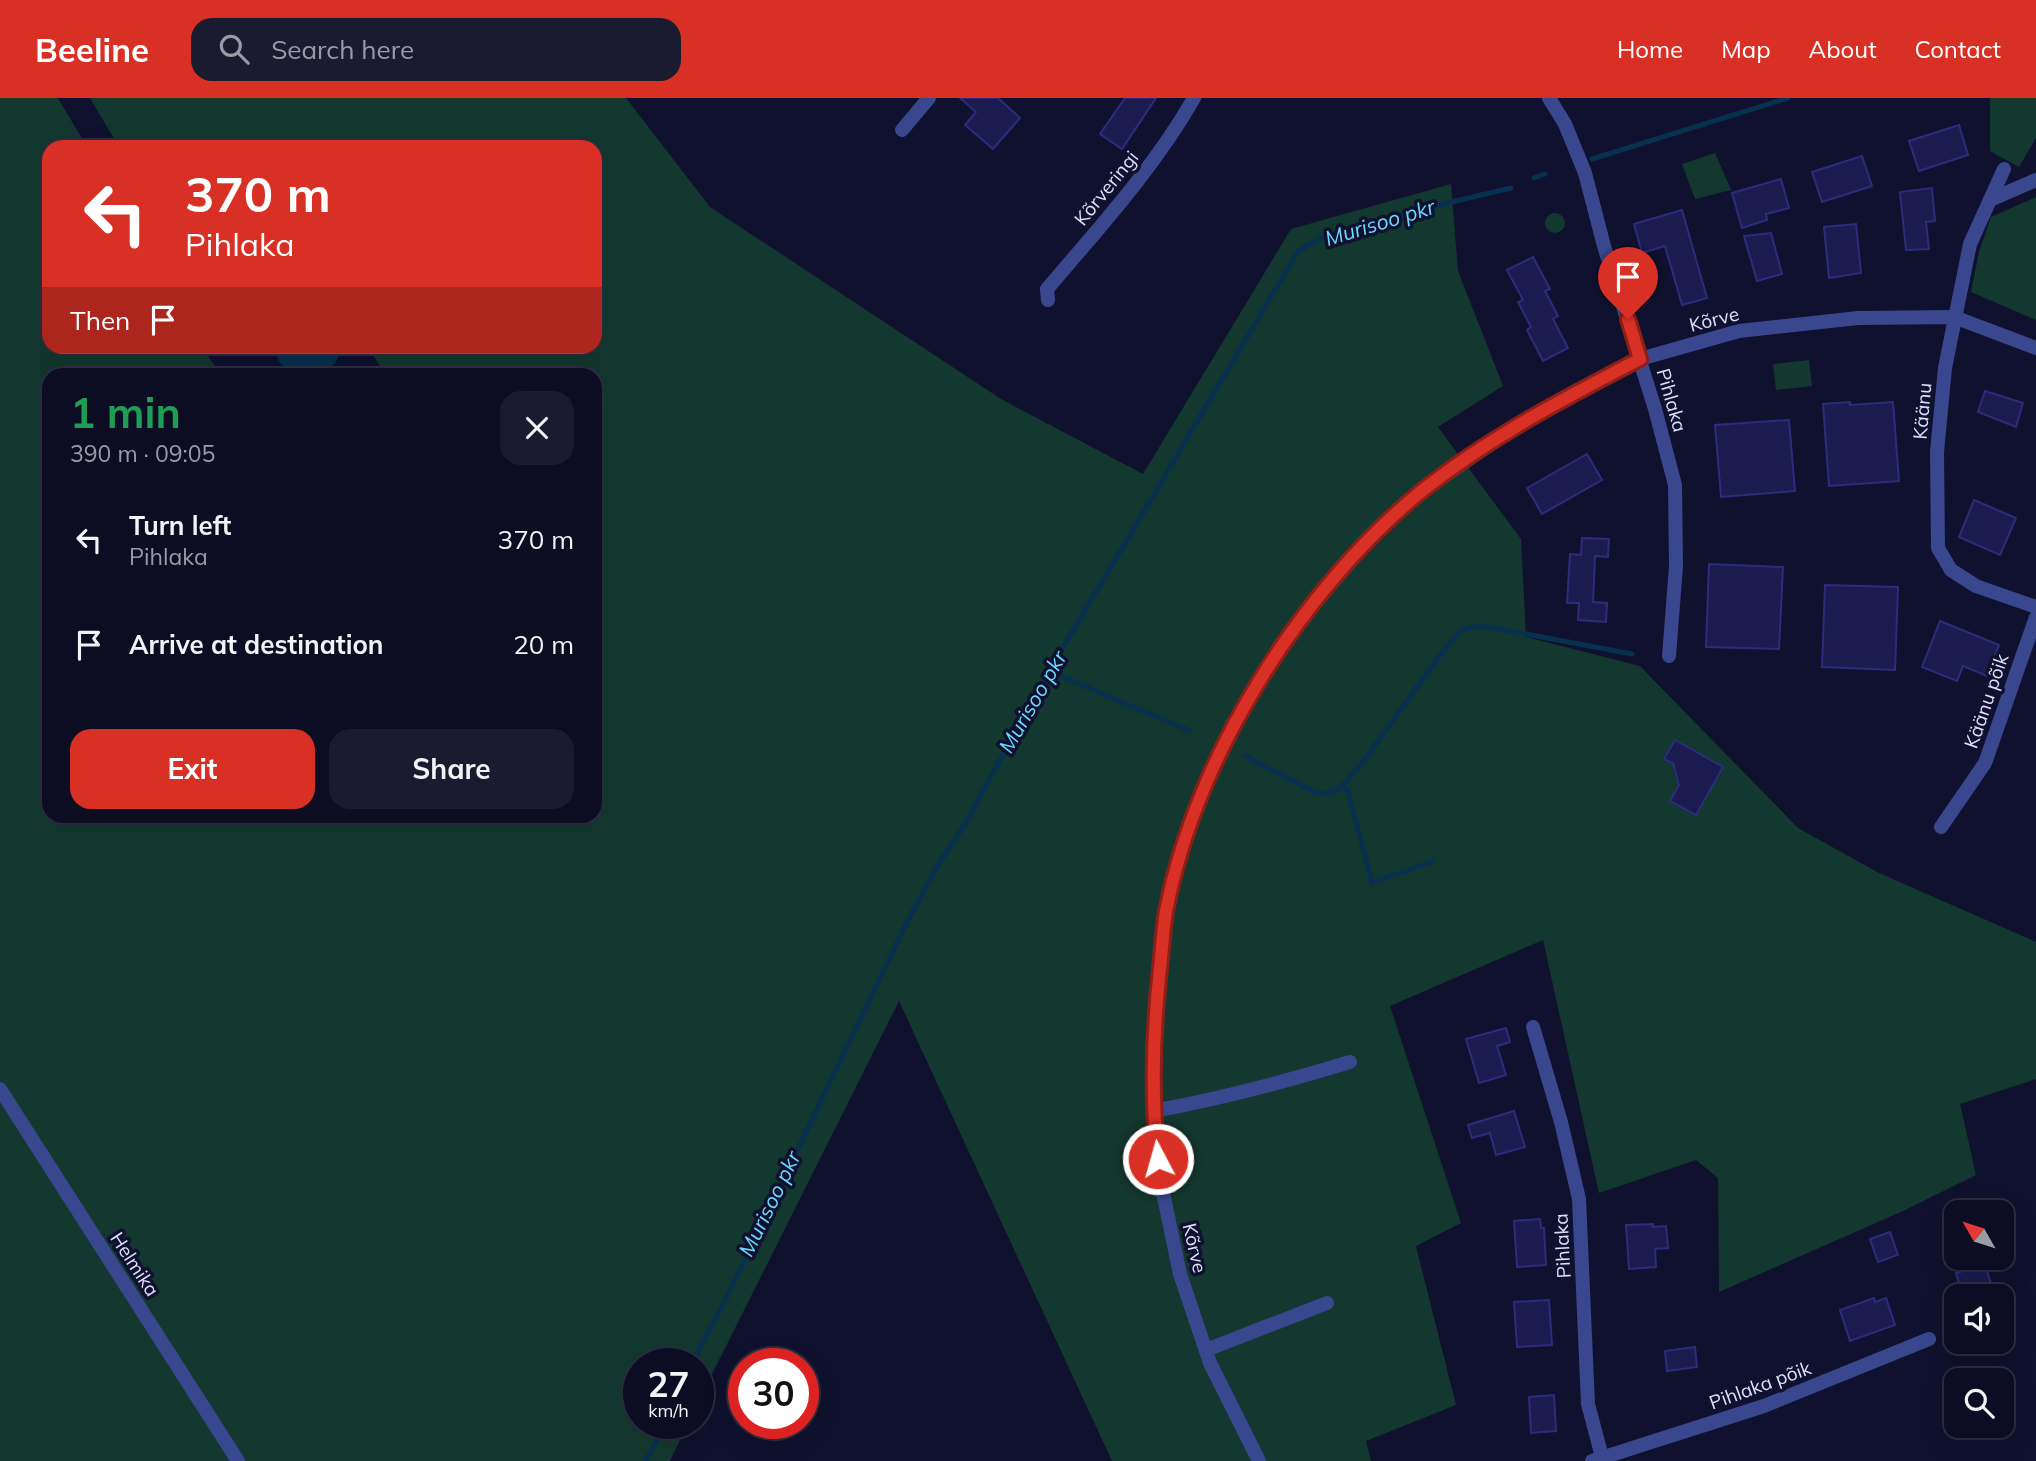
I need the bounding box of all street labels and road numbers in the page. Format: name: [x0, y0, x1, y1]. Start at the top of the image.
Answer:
street label: Kõrveringi: [1069, 146, 1143, 230]
street label: Kõrve: [1687, 301, 1741, 337]
street label: Pihlaka: [1652, 365, 1692, 435]
street label: Käänu: [1908, 382, 1936, 440]
street label: Käänu põik: [1959, 650, 2013, 751]
street label: Pihlaka: [1548, 1213, 1576, 1279]
street label: Kõrve: [1178, 1221, 1212, 1275]
street label: Helmika: [105, 1227, 165, 1301]
street label: Pihlaka põik: [1706, 1355, 1814, 1414]

